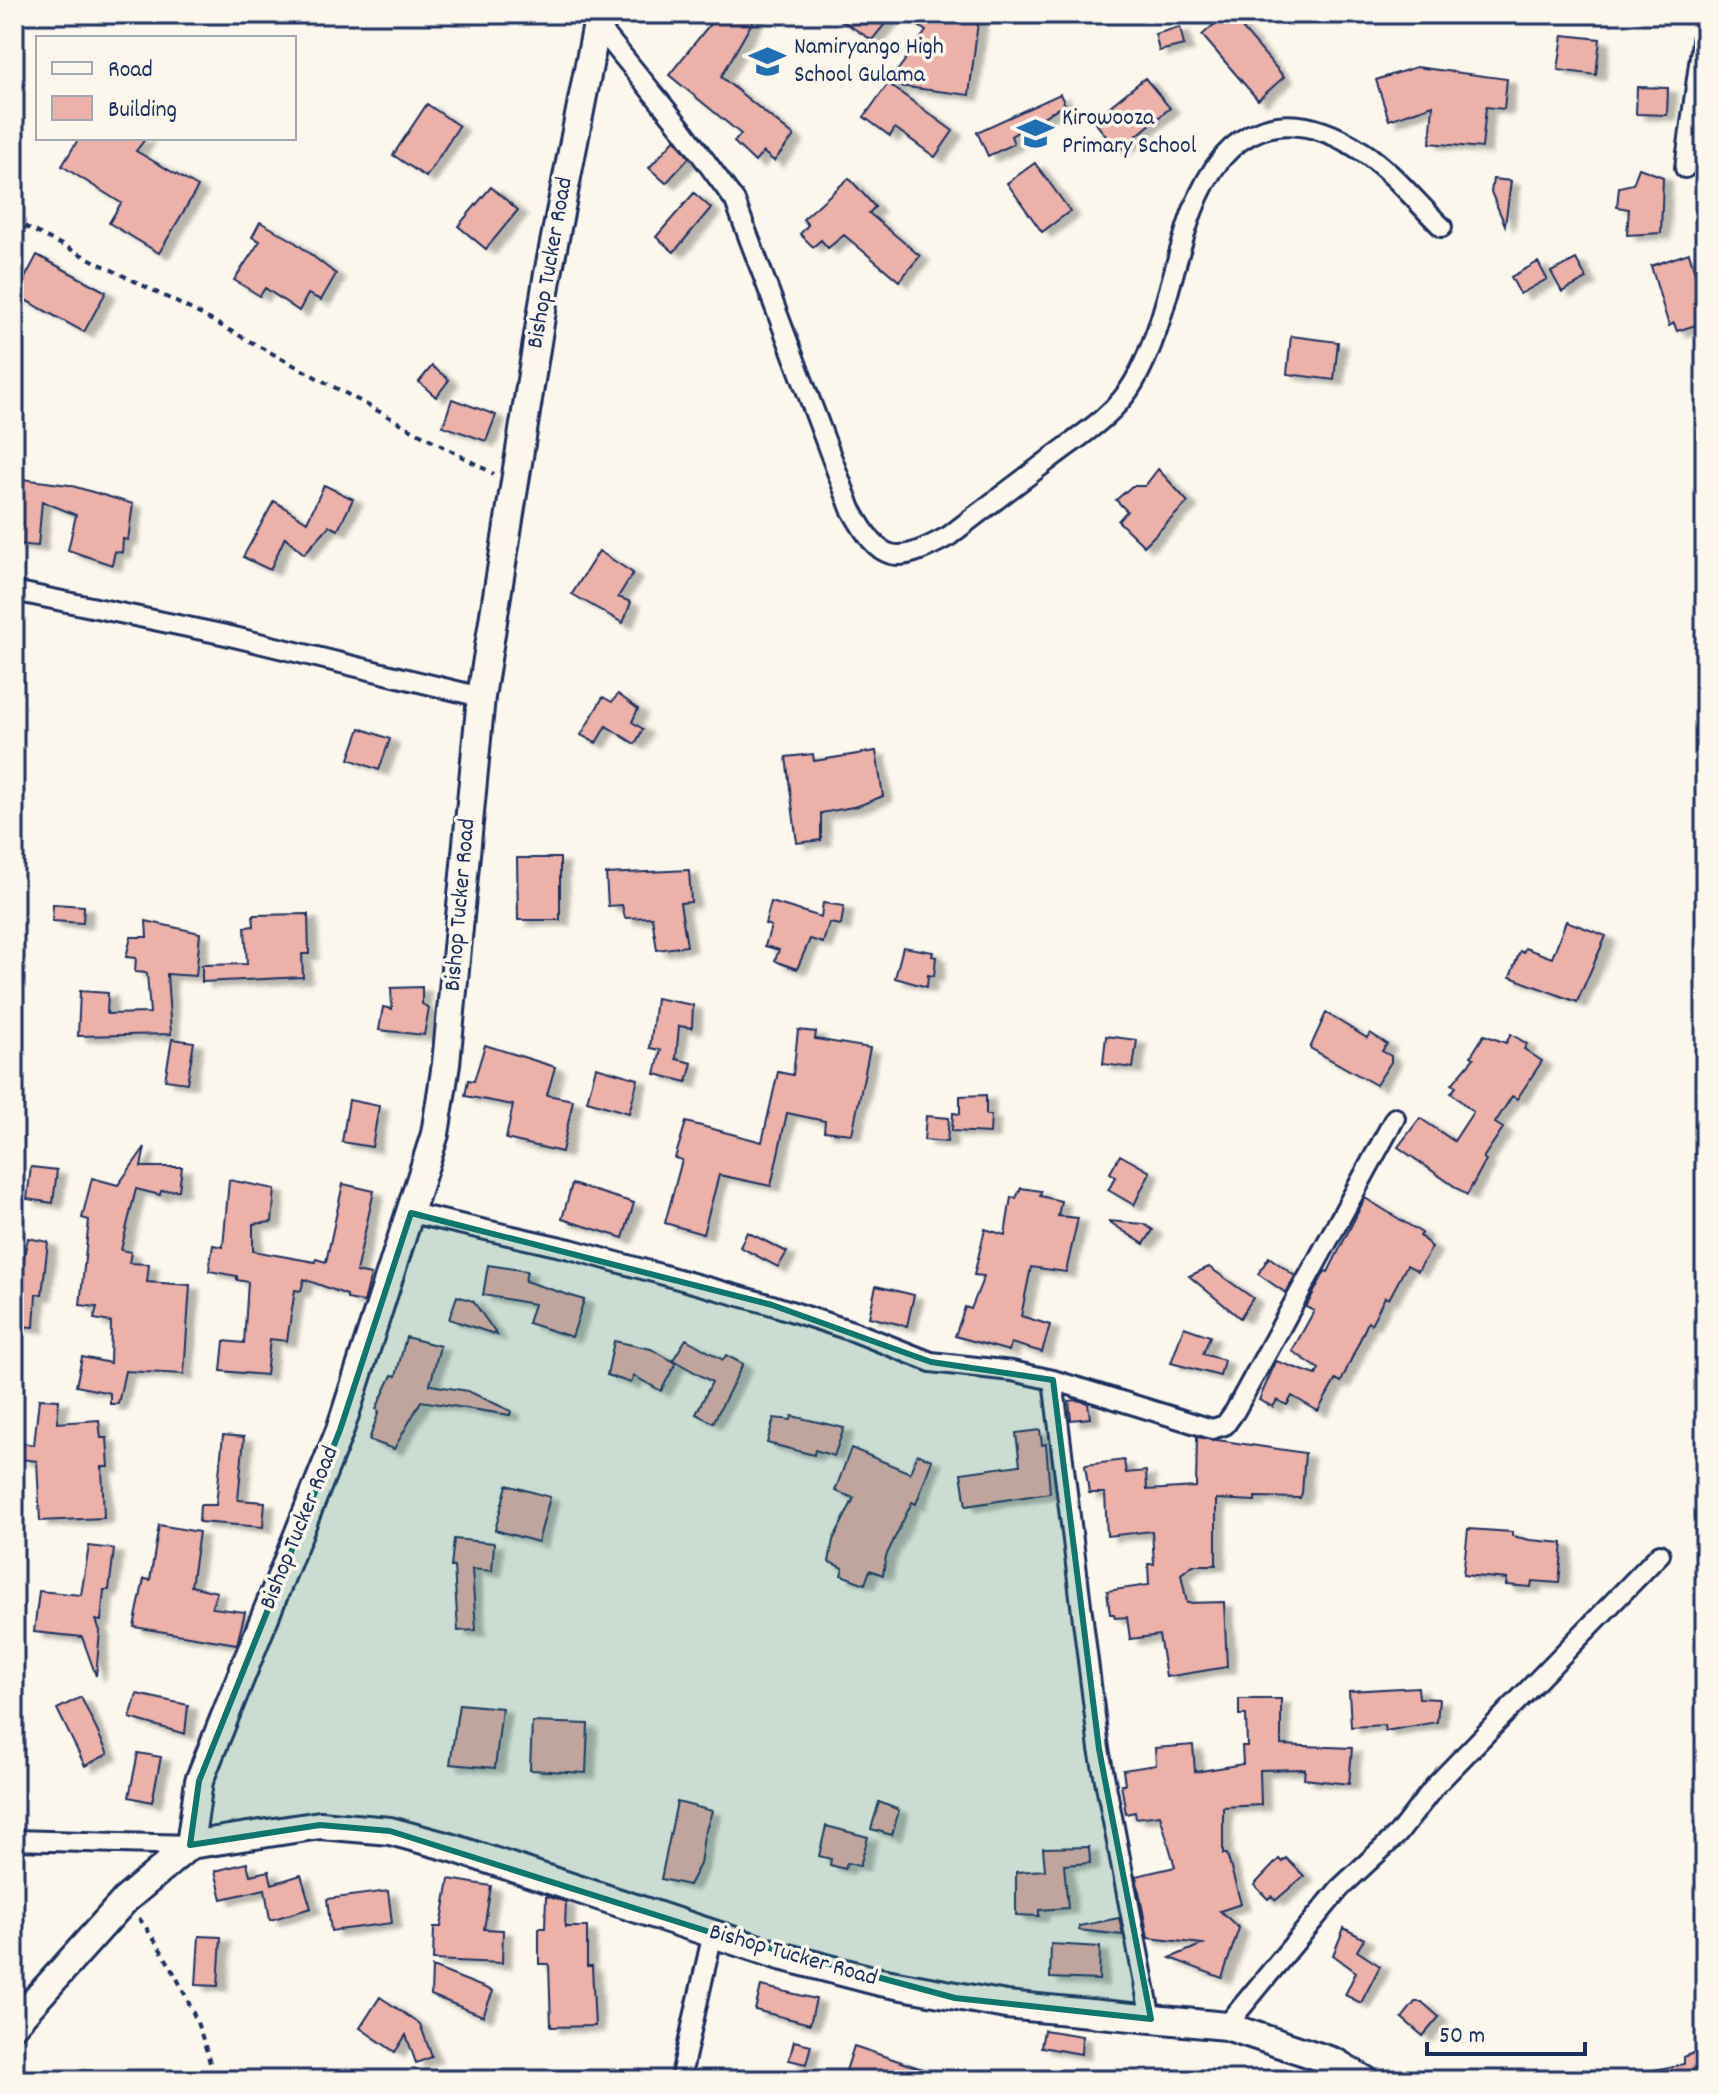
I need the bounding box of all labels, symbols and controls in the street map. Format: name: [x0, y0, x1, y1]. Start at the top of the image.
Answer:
place label: Namiryango High School Gulama: [794, 31, 944, 93]
legend: [36, 36, 296, 140]
school or university icon: Namiryango High School Gulama: [749, 43, 787, 81]
text: Road: [108, 54, 153, 88]
text: Building: [108, 94, 177, 128]
place label: Kirowooza Primary School: [1062, 102, 1197, 164]
school or university icon: Kirowooza Primary School: [1017, 114, 1055, 152]
street label: Bishop Tucker Road: [519, 175, 583, 351]
street label: Bishop Tucker Road: [437, 817, 485, 993]
street label: Bishop Tucker Road: [252, 1441, 348, 1615]
street label: Bishop Tucker Road: [705, 1916, 881, 1996]
scale bar: [1427, 2006, 1585, 2056]
text: 50 m: [1439, 2020, 1485, 2054]

